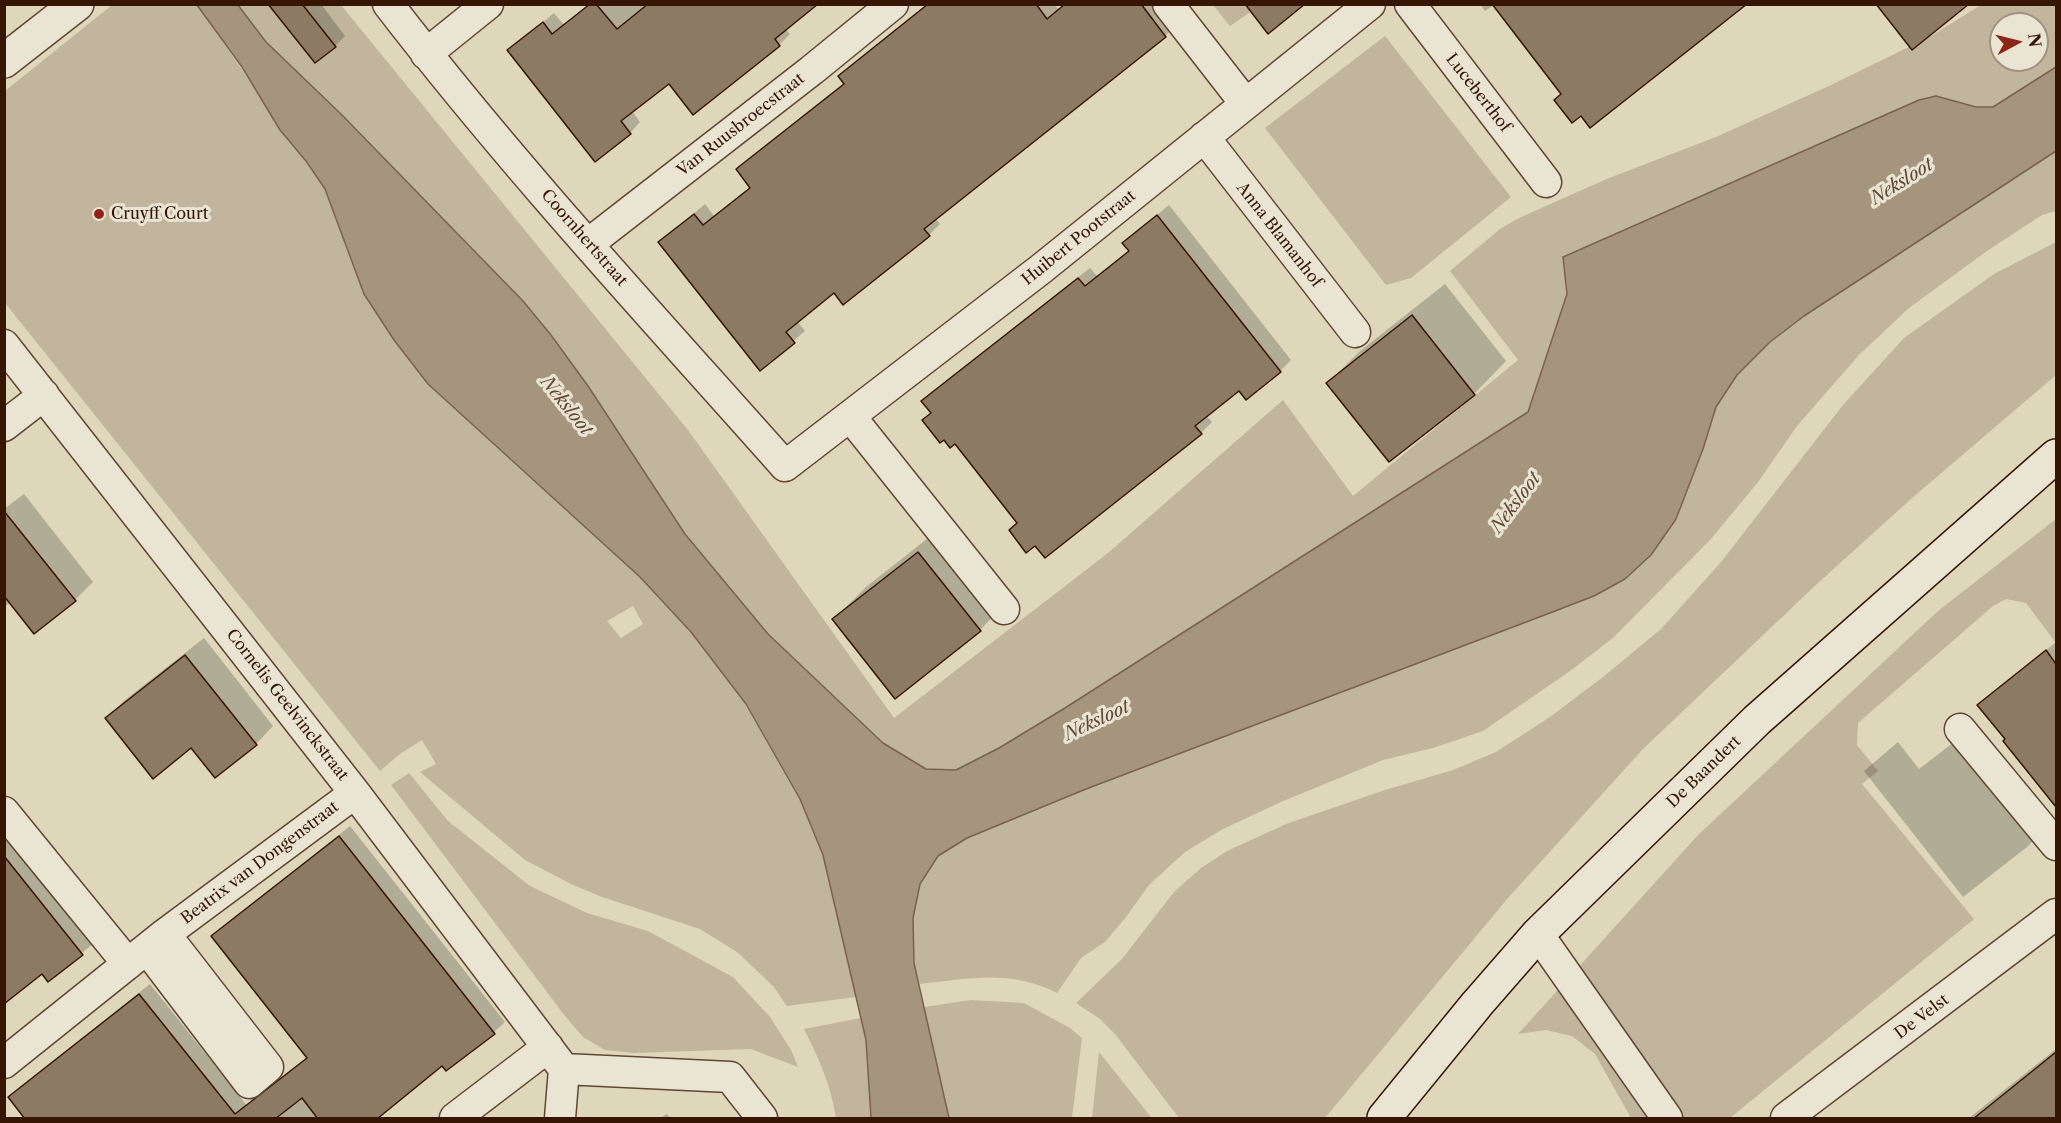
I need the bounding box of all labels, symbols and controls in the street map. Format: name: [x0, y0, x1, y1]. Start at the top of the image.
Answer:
north arrow: [1989, 12, 2049, 72]
text: N: [2024, 32, 2046, 48]
street label: Luceberthof: [1441, 50, 1515, 136]
street label: Van Ruusbroecstraat: [674, 69, 808, 181]
water label: Neksloot: [1867, 154, 1937, 210]
street label: Anna Blamanhof: [1232, 179, 1326, 291]
street label: Coornhertstraat: [537, 186, 631, 290]
street label: Huibert Pootstraat: [1018, 186, 1140, 290]
place label: Cruyff Court: [111, 204, 208, 224]
marker: Cruyff Court: [92, 207, 106, 221]
water label: Neksloot: [536, 372, 596, 440]
water label: Neksloot: [1486, 469, 1546, 537]
street label: Cornelis Geelvinckstraat: [222, 625, 352, 785]
water label: Neksloot: [1061, 696, 1133, 746]
street label: De Baandert: [1663, 732, 1745, 812]
street label: Beatrix van Dongenstraat: [177, 797, 343, 929]
street label: De Velst: [1891, 991, 1953, 1043]

